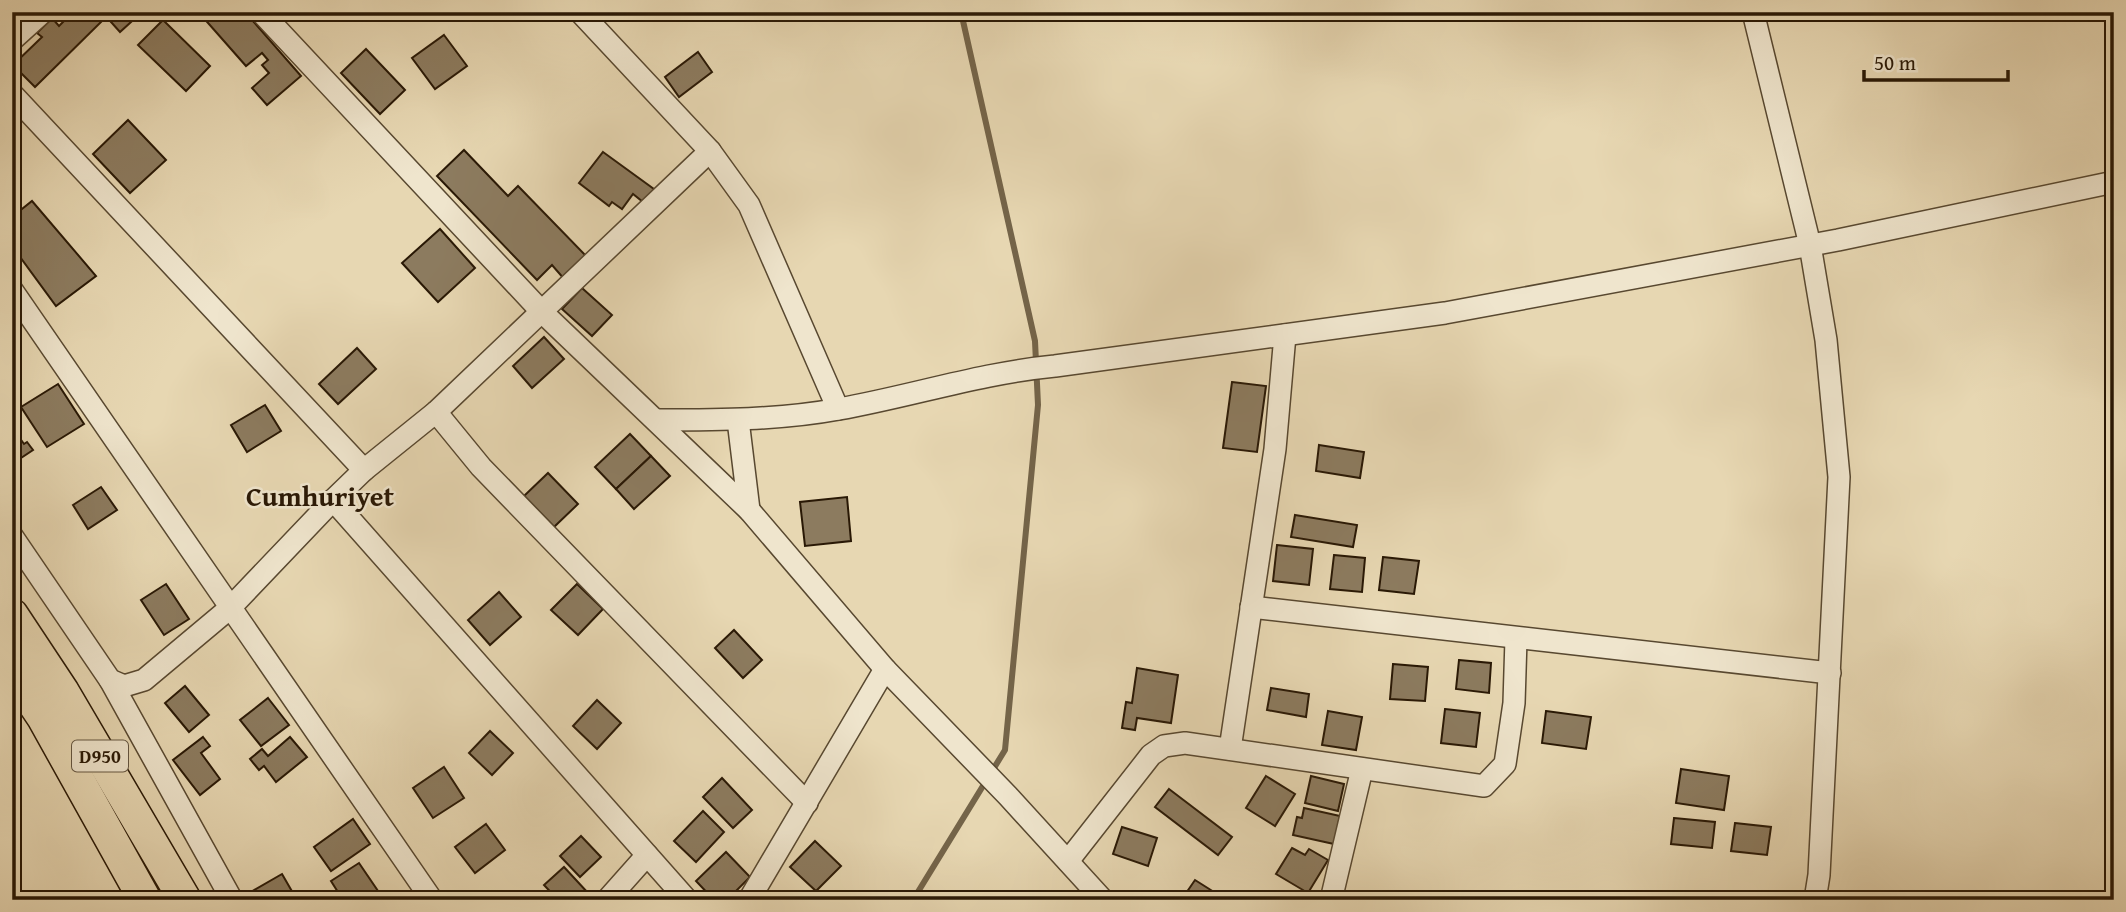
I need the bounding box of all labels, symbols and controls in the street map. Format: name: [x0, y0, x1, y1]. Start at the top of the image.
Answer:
scale bar: [1864, 38, 2007, 82]
text: 50 m: [1874, 47, 1916, 78]
district label: Cumhuriyet: [246, 475, 394, 516]
road number: D950: [72, 740, 128, 772]

